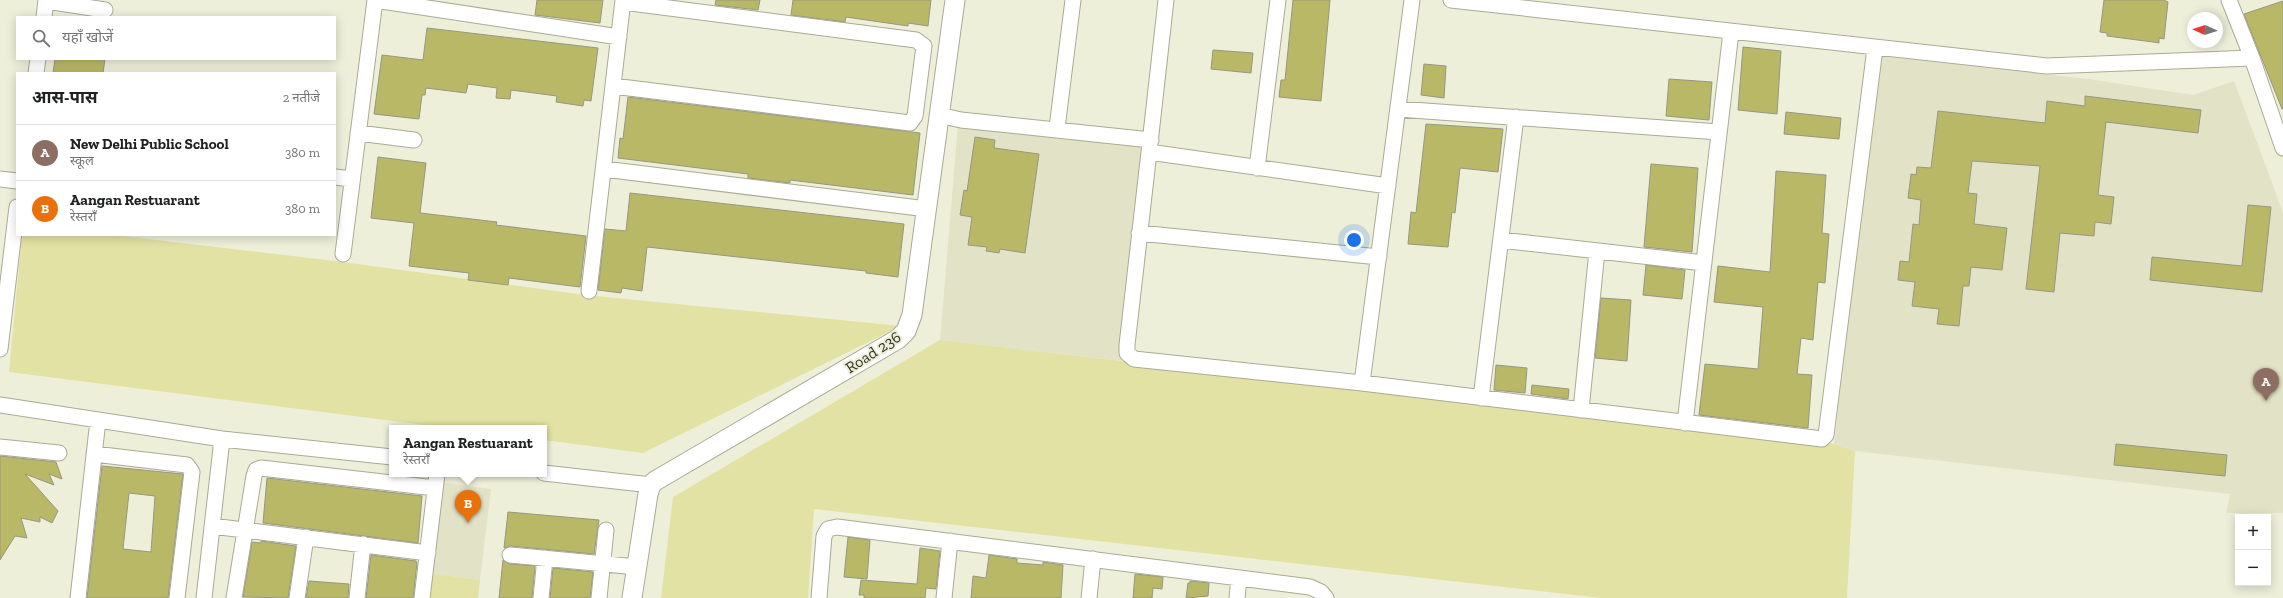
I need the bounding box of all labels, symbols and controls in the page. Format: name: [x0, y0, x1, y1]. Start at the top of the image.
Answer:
north arrow: [2187, 12, 2223, 48]
search box: [16, 16, 336, 60]
icon: search: [30, 27, 52, 49]
text: यहाँ खोजें: [62, 28, 113, 46]
text: आस-पास: [32, 87, 97, 107]
text: 2 नतीजे: [283, 90, 320, 105]
text: New Delhi Public School: [70, 135, 229, 153]
text: A: [41, 145, 49, 160]
text: 380 m: [285, 145, 320, 160]
text: स्कूल: [70, 153, 94, 168]
text: Aangan Restuarant: [70, 191, 200, 209]
text: B: [41, 201, 49, 216]
text: 380 m: [285, 201, 320, 216]
text: रेस्तराँ: [70, 209, 96, 224]
your location: [1344, 230, 1364, 250]
street label: Road 236: [842, 327, 904, 377]
pin: A: [2253, 368, 2279, 401]
popup: [389, 425, 547, 477]
text: Aangan Restuarant: [403, 434, 533, 452]
text: रेस्तराँ: [403, 452, 430, 467]
pin: B: [455, 490, 481, 523]
map controls: [2235, 514, 2271, 586]
button: +: [2235, 514, 2271, 550]
button: −: [2235, 550, 2271, 586]

